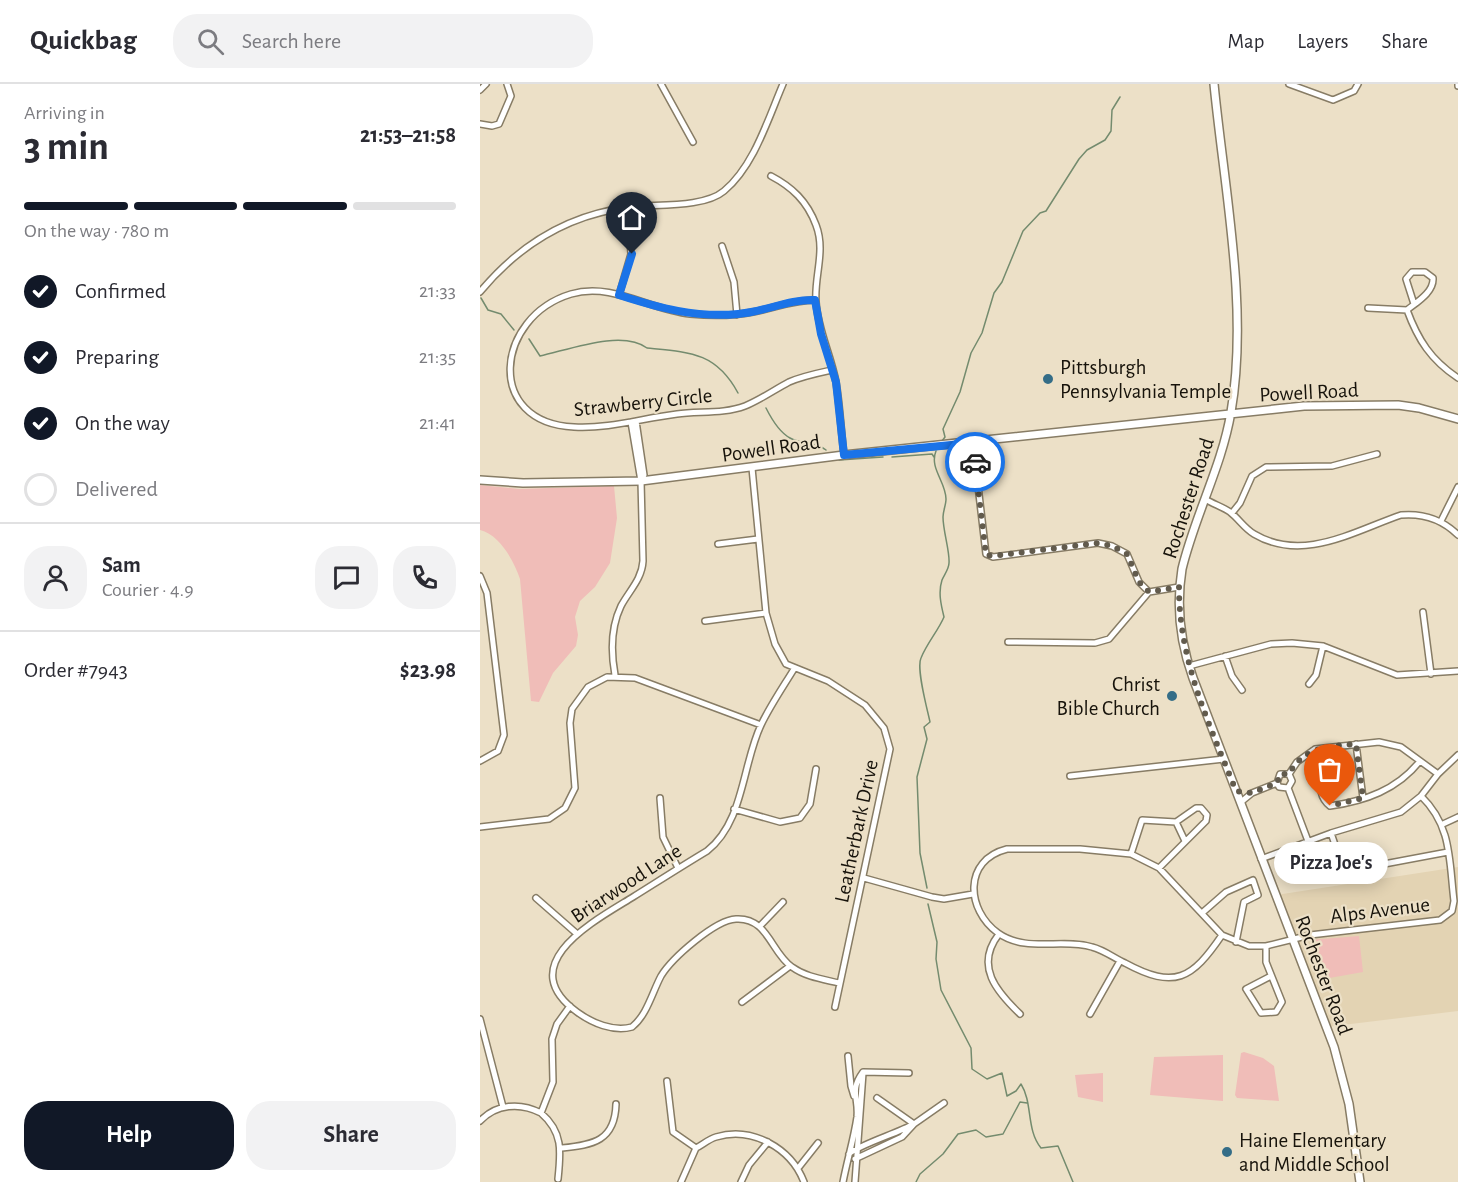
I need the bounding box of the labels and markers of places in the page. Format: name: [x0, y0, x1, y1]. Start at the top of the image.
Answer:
pin: [606, 192, 657, 254]
place label: Pittsburgh Pennsylvania Temple: [1060, 357, 1231, 402]
marker: Pittsburgh Pennsylvania Temple: [1041, 372, 1055, 386]
place label: Christ Bible Church: [1056, 674, 1160, 719]
marker: Christ Bible Church: [1165, 689, 1179, 703]
pin: [1304, 744, 1355, 806]
callout: Pizza Joe's: [1273, 842, 1387, 884]
place label: Haine Elementary and Middle School: [1239, 1130, 1390, 1175]
marker: Haine Elementary and Middle School: [1220, 1145, 1234, 1159]

